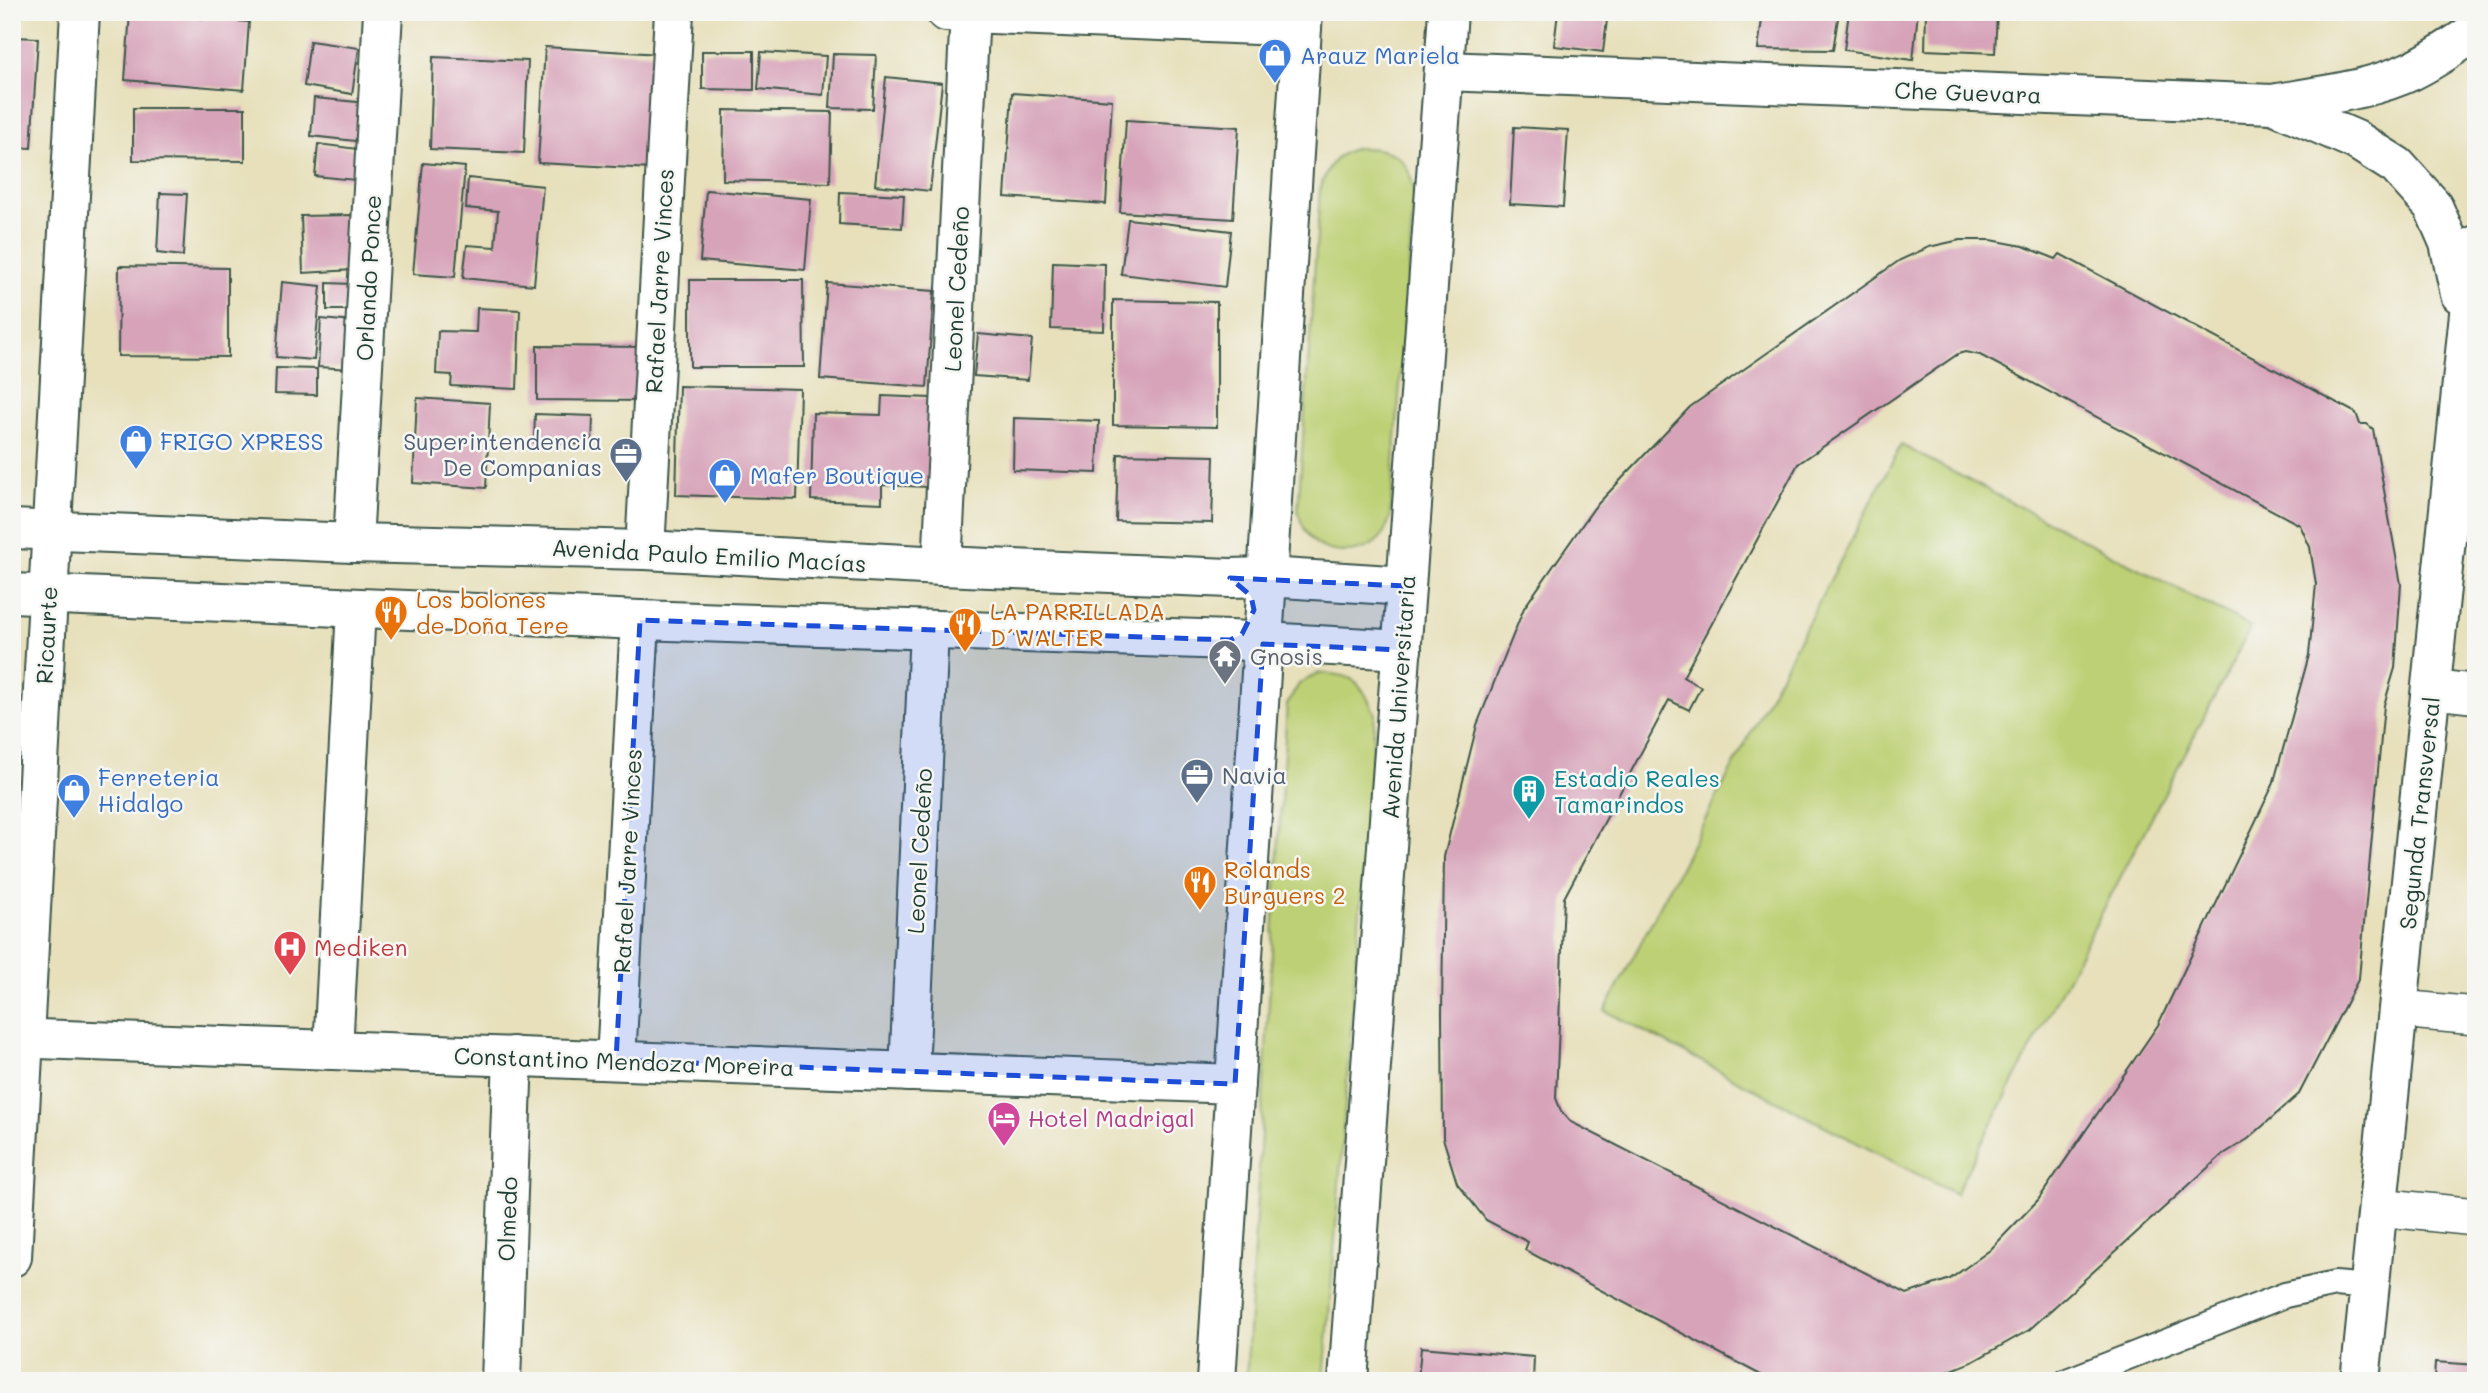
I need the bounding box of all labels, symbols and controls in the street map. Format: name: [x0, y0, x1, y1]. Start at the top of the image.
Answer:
shop icon: Arauz Mariela: [1256, 36, 1294, 85]
place label: Arauz Mariela: [1300, 40, 1460, 70]
street label: Che Guevara: [1894, 74, 2042, 110]
street label: Rafael Jarre Vinces: [638, 168, 680, 394]
street label: Orlando Ponce: [349, 194, 387, 362]
street label: Leonel Cedeño: [937, 205, 975, 373]
shop icon: FRIGO XPRESS: [117, 422, 155, 471]
place label: FRIGO XPRESS: [160, 426, 323, 456]
place label: Superintendencia De Companias: [403, 426, 602, 482]
office icon: Superintendencia De Companias: [607, 435, 645, 484]
shop icon: Mafer Boutique: [706, 456, 744, 505]
place label: Mafer Boutique: [750, 460, 924, 490]
street label: Avenida Paulo Emilio Macías: [551, 532, 867, 578]
street label: Avenida Universitaria: [1375, 574, 1421, 820]
place label: Los bolones de Doña Tere: [416, 584, 569, 640]
street label: Ricaurte: [28, 585, 64, 685]
restaurant icon: Los bolones de Doña Tere: [372, 593, 410, 642]
place label: LA PARRILLADA D´WALTER: [990, 596, 1165, 652]
restaurant icon: LA PARRILLADA D´WALTER: [946, 605, 984, 654]
temple icon: Gnosis: [1206, 637, 1244, 686]
place label: Gnosis: [1250, 641, 1323, 671]
street label: Segunda Transversal: [2392, 695, 2446, 931]
street label: Rafael Jarre Vinces: [606, 748, 648, 974]
office icon: Navia: [1178, 756, 1216, 805]
place label: Navia: [1222, 760, 1287, 790]
place label: Ferreteria Hidalgo: [98, 762, 220, 818]
place label: Estadio Reales Tamarindos: [1554, 763, 1720, 819]
street label: Leonel Cedeño: [900, 767, 938, 935]
shop icon: Ferreteria Hidalgo: [55, 771, 93, 820]
building icon: Estadio Reales Tamarindos: [1510, 772, 1548, 821]
place label: Rolands Burguers 2: [1224, 854, 1345, 910]
restaurant icon: Rolands Burguers 2: [1181, 863, 1219, 912]
hospital icon: Mediken: [271, 928, 309, 977]
place label: Mediken: [314, 932, 407, 962]
street label: Constantino Mendoza Moreira: [453, 1040, 795, 1082]
hotel icon: Hotel Madrigal: [985, 1099, 1023, 1148]
place label: Hotel Madrigal: [1028, 1103, 1195, 1133]
street label: Olmedo: [491, 1176, 523, 1262]

